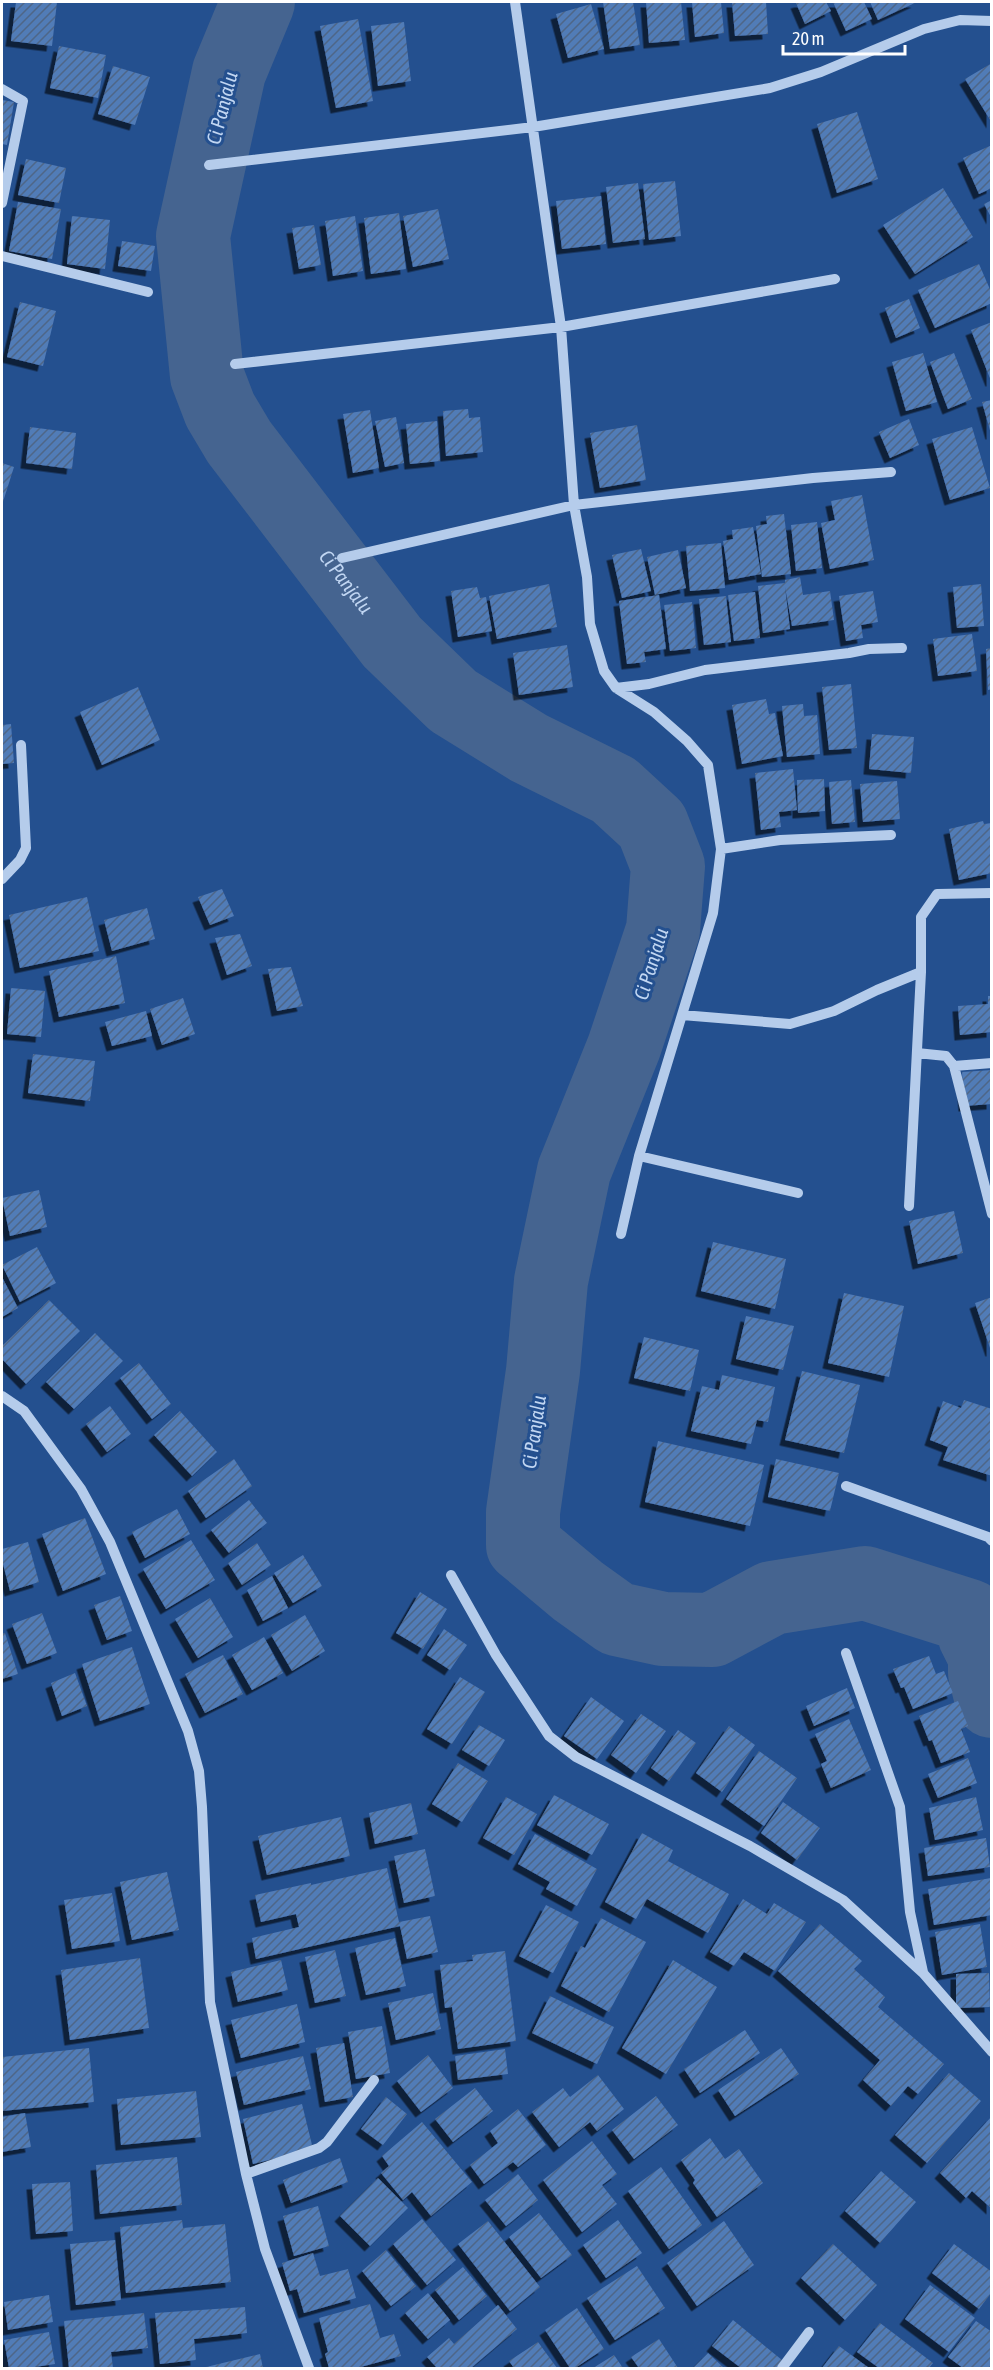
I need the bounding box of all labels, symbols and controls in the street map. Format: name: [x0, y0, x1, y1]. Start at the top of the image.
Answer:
scale bar: [783, 18, 904, 56]
text: 20 m: [792, 28, 824, 49]
water label: Ci Panjalu: [201, 69, 242, 146]
water label: Ci Panjalu: [315, 545, 378, 618]
water label: Ci Panjalu: [629, 925, 672, 1003]
water label: Ci Panjalu: [517, 1393, 550, 1470]

